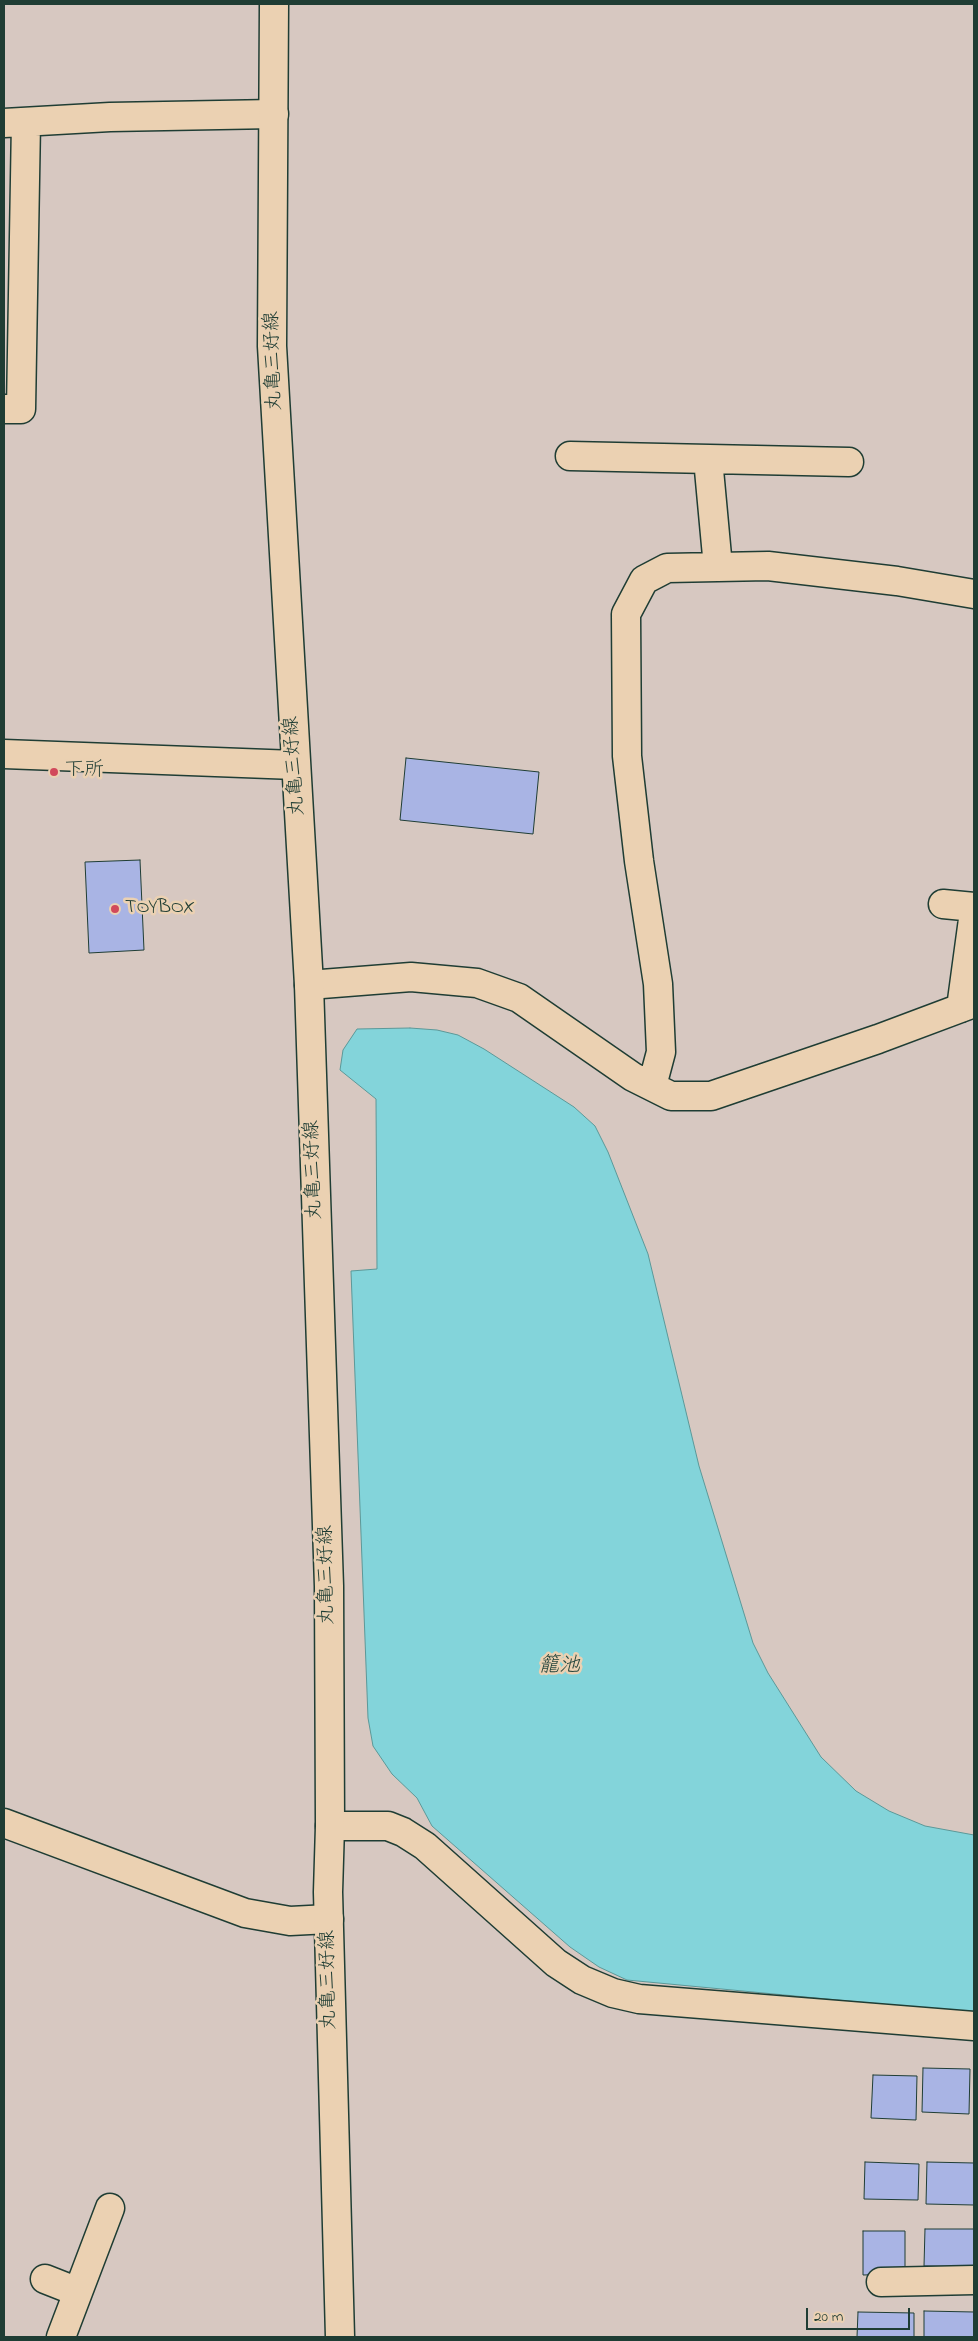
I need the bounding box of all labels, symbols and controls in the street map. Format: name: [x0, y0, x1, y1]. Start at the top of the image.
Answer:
street label: 丸亀三好線: [261, 311, 289, 411]
street label: 丸亀三好線: [281, 715, 311, 817]
place label: 下所: [64, 760, 104, 784]
marker: 下所: [48, 766, 60, 778]
place label: TOYBOX: [125, 897, 195, 921]
marker: TOYBOX: [109, 903, 121, 915]
street label: 丸亀三好線: [301, 1120, 329, 1220]
street label: 丸亀三好線: [315, 1525, 341, 1625]
water label: 籠池: [538, 1655, 580, 1681]
street label: 丸亀三好線: [317, 1930, 343, 2030]
scale bar: [808, 2298, 912, 2330]
text: 20 m: [814, 2306, 843, 2328]

